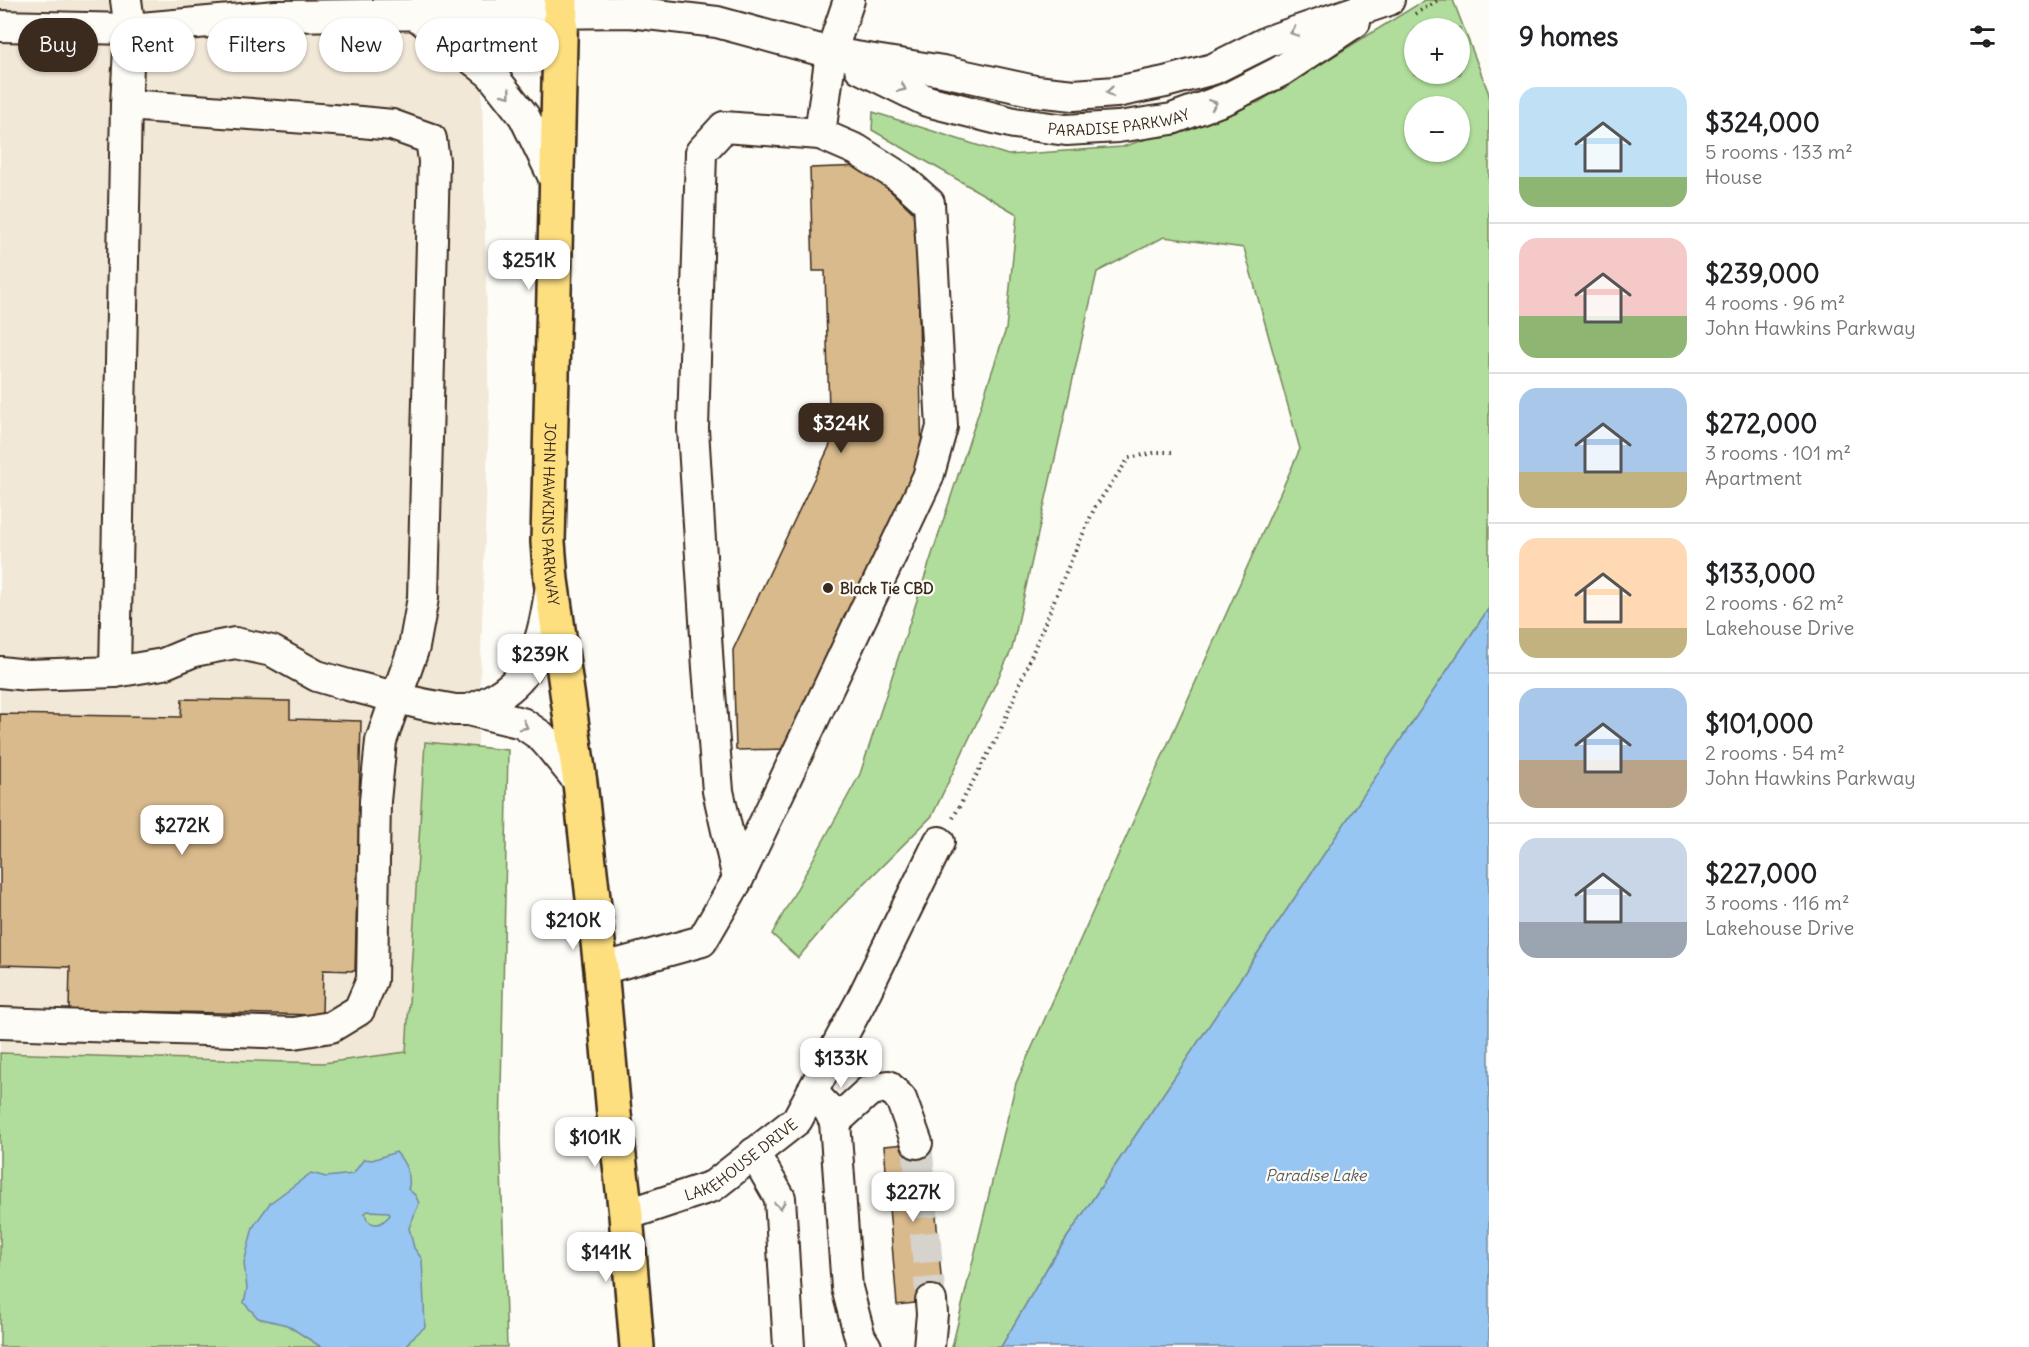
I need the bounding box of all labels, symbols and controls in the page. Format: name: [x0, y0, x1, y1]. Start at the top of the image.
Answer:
chip: Buy: [18, 18, 98, 72]
chip: Rent: [110, 18, 195, 72]
chip: Filters: [207, 18, 307, 72]
chip: New: [319, 18, 403, 72]
chip: Apartment: [415, 18, 559, 72]
map controls: [1404, 18, 1470, 162]
button: +: [1404, 18, 1470, 84]
text: 9 homes: [1519, 20, 1618, 53]
icon: filters: [1966, 20, 1999, 53]
one-way arrow: [1289, 25, 1300, 38]
one-way arrow: [896, 81, 907, 93]
one-way arrow: [1105, 85, 1114, 98]
one-way arrow: [500, 88, 511, 99]
button: −: [1404, 96, 1470, 162]
one-way arrow: [1208, 98, 1218, 111]
street label: PARADISE PARKWAY: [1047, 104, 1193, 139]
text: $324,000: [1705, 106, 1820, 139]
icon: home: [1567, 111, 1639, 183]
text: 5 rooms · 133 m²: [1705, 139, 1853, 164]
text: House: [1705, 164, 1762, 189]
pin: $251K: [487, 240, 571, 291]
text: $251K: [502, 247, 556, 272]
text: $239,000: [1705, 257, 1820, 290]
icon: home: [1567, 262, 1639, 334]
text: 4 rooms · 96 m²: [1705, 290, 1845, 315]
text: John Hawkins Parkway: [1705, 315, 1916, 340]
pin: $324K: [799, 403, 883, 454]
text: $272,000: [1705, 407, 1817, 440]
text: $324K: [813, 410, 870, 435]
icon: home: [1567, 412, 1639, 484]
street label: JOHN HAWKINS PARKWAY: [538, 422, 564, 607]
text: 3 rooms · 101 m²: [1705, 440, 1851, 465]
text: Apartment: [1705, 465, 1802, 490]
text: $133,000: [1705, 557, 1816, 590]
icon: home: [1567, 562, 1639, 634]
place label: Black Tie CBD: [840, 579, 934, 598]
marker: Black Tie CBD: [821, 581, 835, 595]
text: 2 rooms · 62 m²: [1705, 590, 1844, 615]
text: Lakehouse Drive: [1705, 615, 1854, 640]
pin: $239K: [498, 634, 582, 685]
text: $239K: [511, 641, 569, 666]
text: $101,000: [1705, 707, 1814, 740]
icon: home: [1567, 712, 1639, 784]
one-way arrow: [518, 718, 529, 730]
text: 2 rooms · 54 m²: [1705, 740, 1845, 765]
text: John Hawkins Parkway: [1705, 765, 1916, 790]
pin: $272K: [140, 805, 224, 856]
text: $272K: [154, 812, 210, 837]
text: $227,000: [1705, 857, 1817, 890]
icon: home: [1567, 862, 1639, 934]
text: 3 rooms · 116 m²: [1705, 890, 1849, 915]
pin: $210K: [531, 900, 615, 951]
text: $210K: [545, 907, 601, 932]
text: Lakehouse Drive: [1705, 915, 1854, 940]
pin: $133K: [799, 1038, 883, 1089]
text: $133K: [814, 1045, 868, 1070]
street label: LAKEHOUSE DRIVE: [682, 1114, 801, 1204]
pin: $101K: [553, 1117, 637, 1168]
text: $101K: [569, 1124, 621, 1149]
water label: Paradise Lake: [1266, 1165, 1368, 1185]
pin: $227K: [871, 1172, 955, 1223]
text: $227K: [885, 1179, 941, 1204]
one-way arrow: [773, 1200, 785, 1210]
pin: $141K: [564, 1232, 648, 1283]
text: $141K: [581, 1239, 631, 1264]

